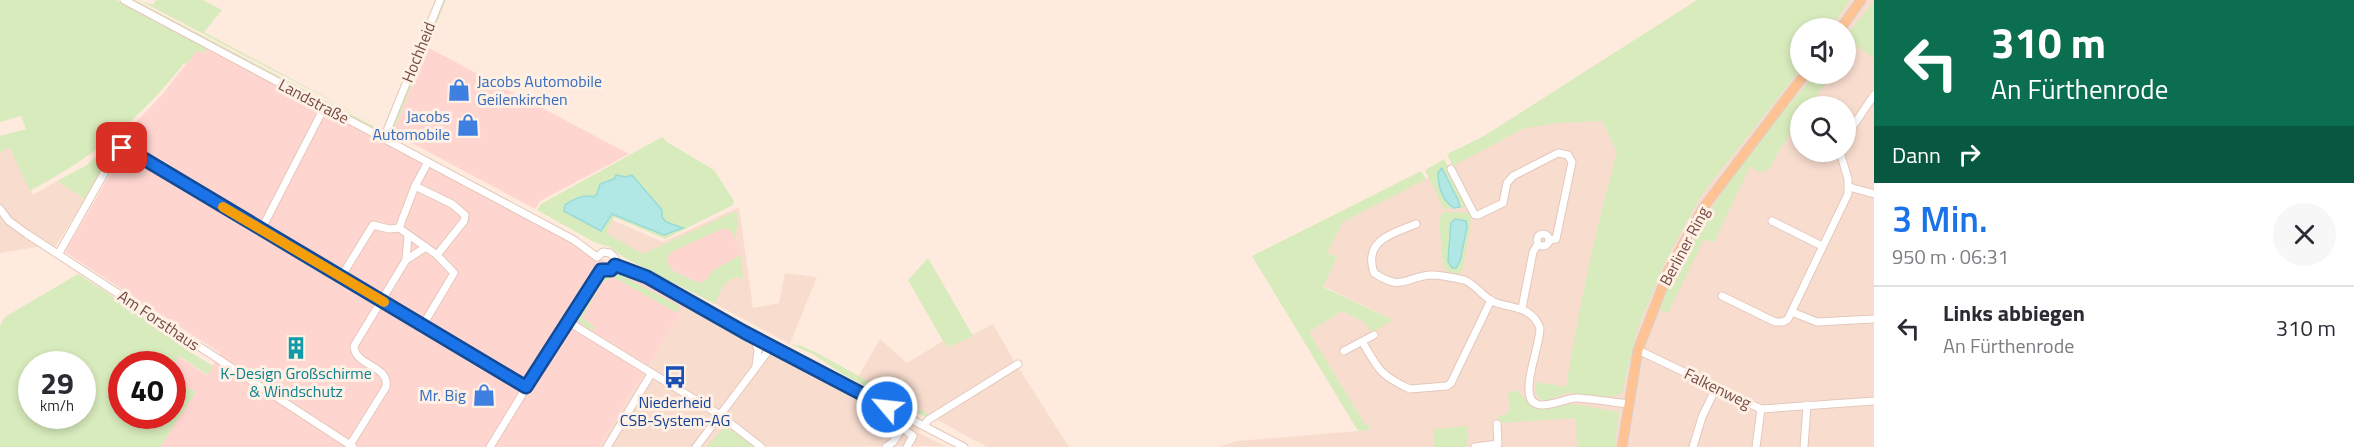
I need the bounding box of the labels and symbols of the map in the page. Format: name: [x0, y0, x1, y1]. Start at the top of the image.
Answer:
street label: Hochheid: [395, 18, 441, 86]
place label: Jacobs Automobile Geilenkirchen: [477, 69, 602, 111]
street label: Landstraße: [275, 72, 353, 130]
shop icon: Jacobs Automobile Geilenkirchen: [446, 77, 472, 103]
place label: Jacobs Automobile: [372, 104, 450, 146]
shop icon: Jacobs Automobile: [455, 112, 481, 138]
pin: [96, 122, 147, 173]
street label: Berliner Ring: [1653, 202, 1715, 290]
street label: Am Forsthaus: [113, 284, 205, 356]
building icon: K-Design Großschirme & Windschutz: [283, 335, 309, 361]
speed limit sign: 40: [108, 351, 186, 429]
place label: K-Design Großschirme & Windschutz: [220, 361, 372, 403]
street label: Falkenweg: [1680, 361, 1756, 415]
bus stop icon: Niederheid CSB-System-AG: [662, 364, 688, 390]
position arrow: [855, 375, 919, 439]
shop icon: Mr. Big: [471, 382, 497, 408]
place label: Mr. Big: [419, 383, 466, 407]
place label: Niederheid CSB-System-AG: [620, 390, 730, 432]

